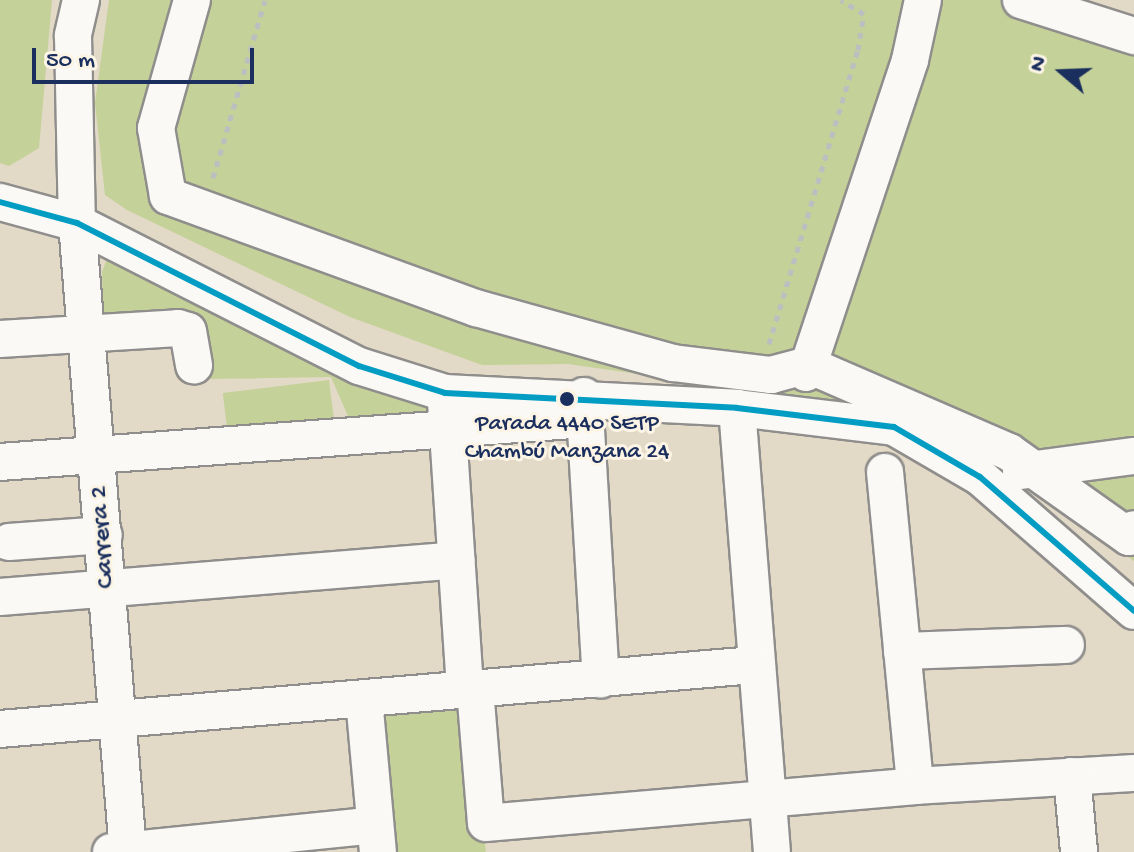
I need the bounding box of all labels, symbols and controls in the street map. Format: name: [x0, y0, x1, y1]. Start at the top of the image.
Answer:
scale bar: [36, 32, 258, 82]
north arrow: [1022, 32, 1102, 112]
text: 50 m: [46, 47, 95, 76]
text: N: [1025, 53, 1054, 75]
marker: Parada 4440 SETP Chambú Manzana 24: [559, 391, 575, 407]
place label: Parada 4440 SETP Chambú Manzana 24: [465, 411, 669, 467]
street label: Carrera 2: [85, 485, 123, 589]

